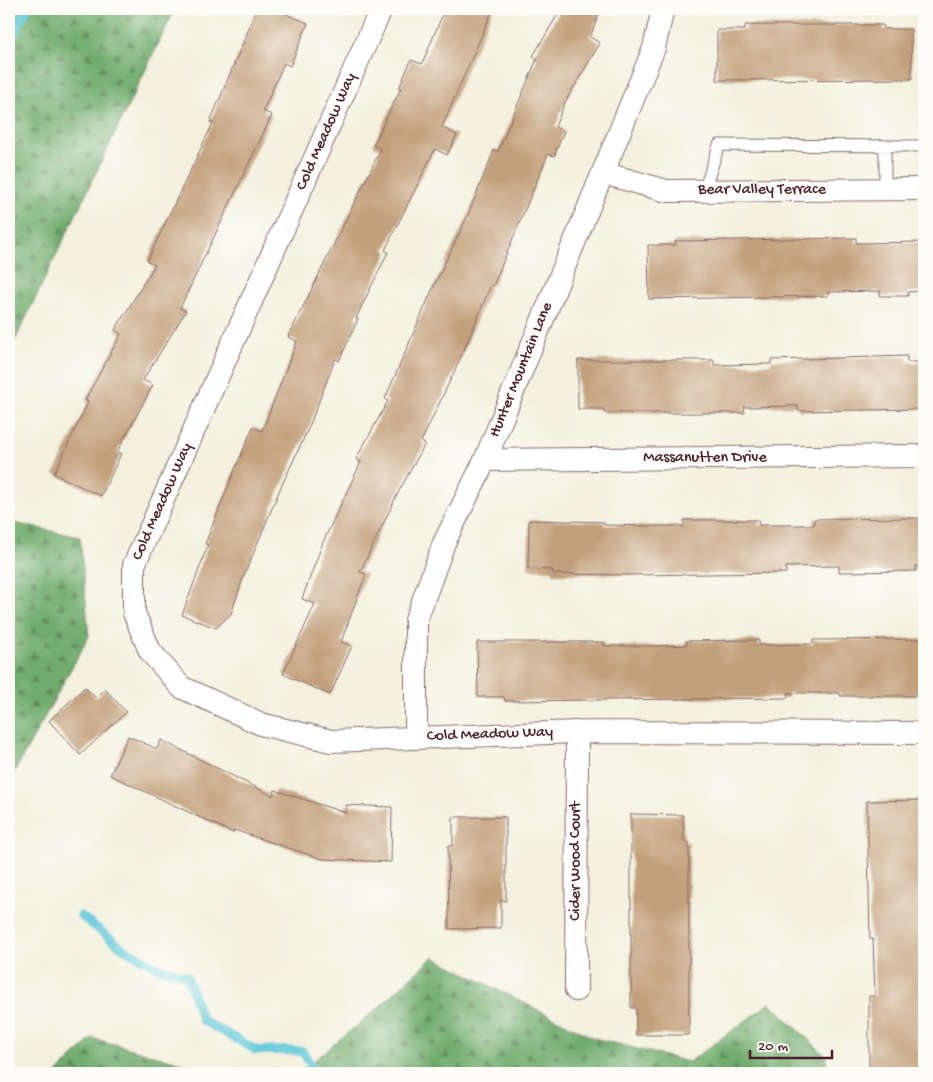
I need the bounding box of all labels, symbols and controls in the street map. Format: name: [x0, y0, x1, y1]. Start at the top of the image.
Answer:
street label: Cold Meadow Way: [293, 70, 361, 193]
street label: Bear Valley Terrace: [697, 181, 827, 200]
street label: Hunter Mountain Lane: [486, 299, 558, 440]
street label: Cold Meadow Way: [129, 440, 197, 563]
street label: Massanutten Drive: [643, 449, 767, 468]
street label: Cold Meadow Way: [427, 723, 553, 747]
street label: Cider Wood Court: [567, 800, 586, 921]
scale bar: [750, 1027, 833, 1059]
text: 20 m: [758, 1038, 788, 1056]

